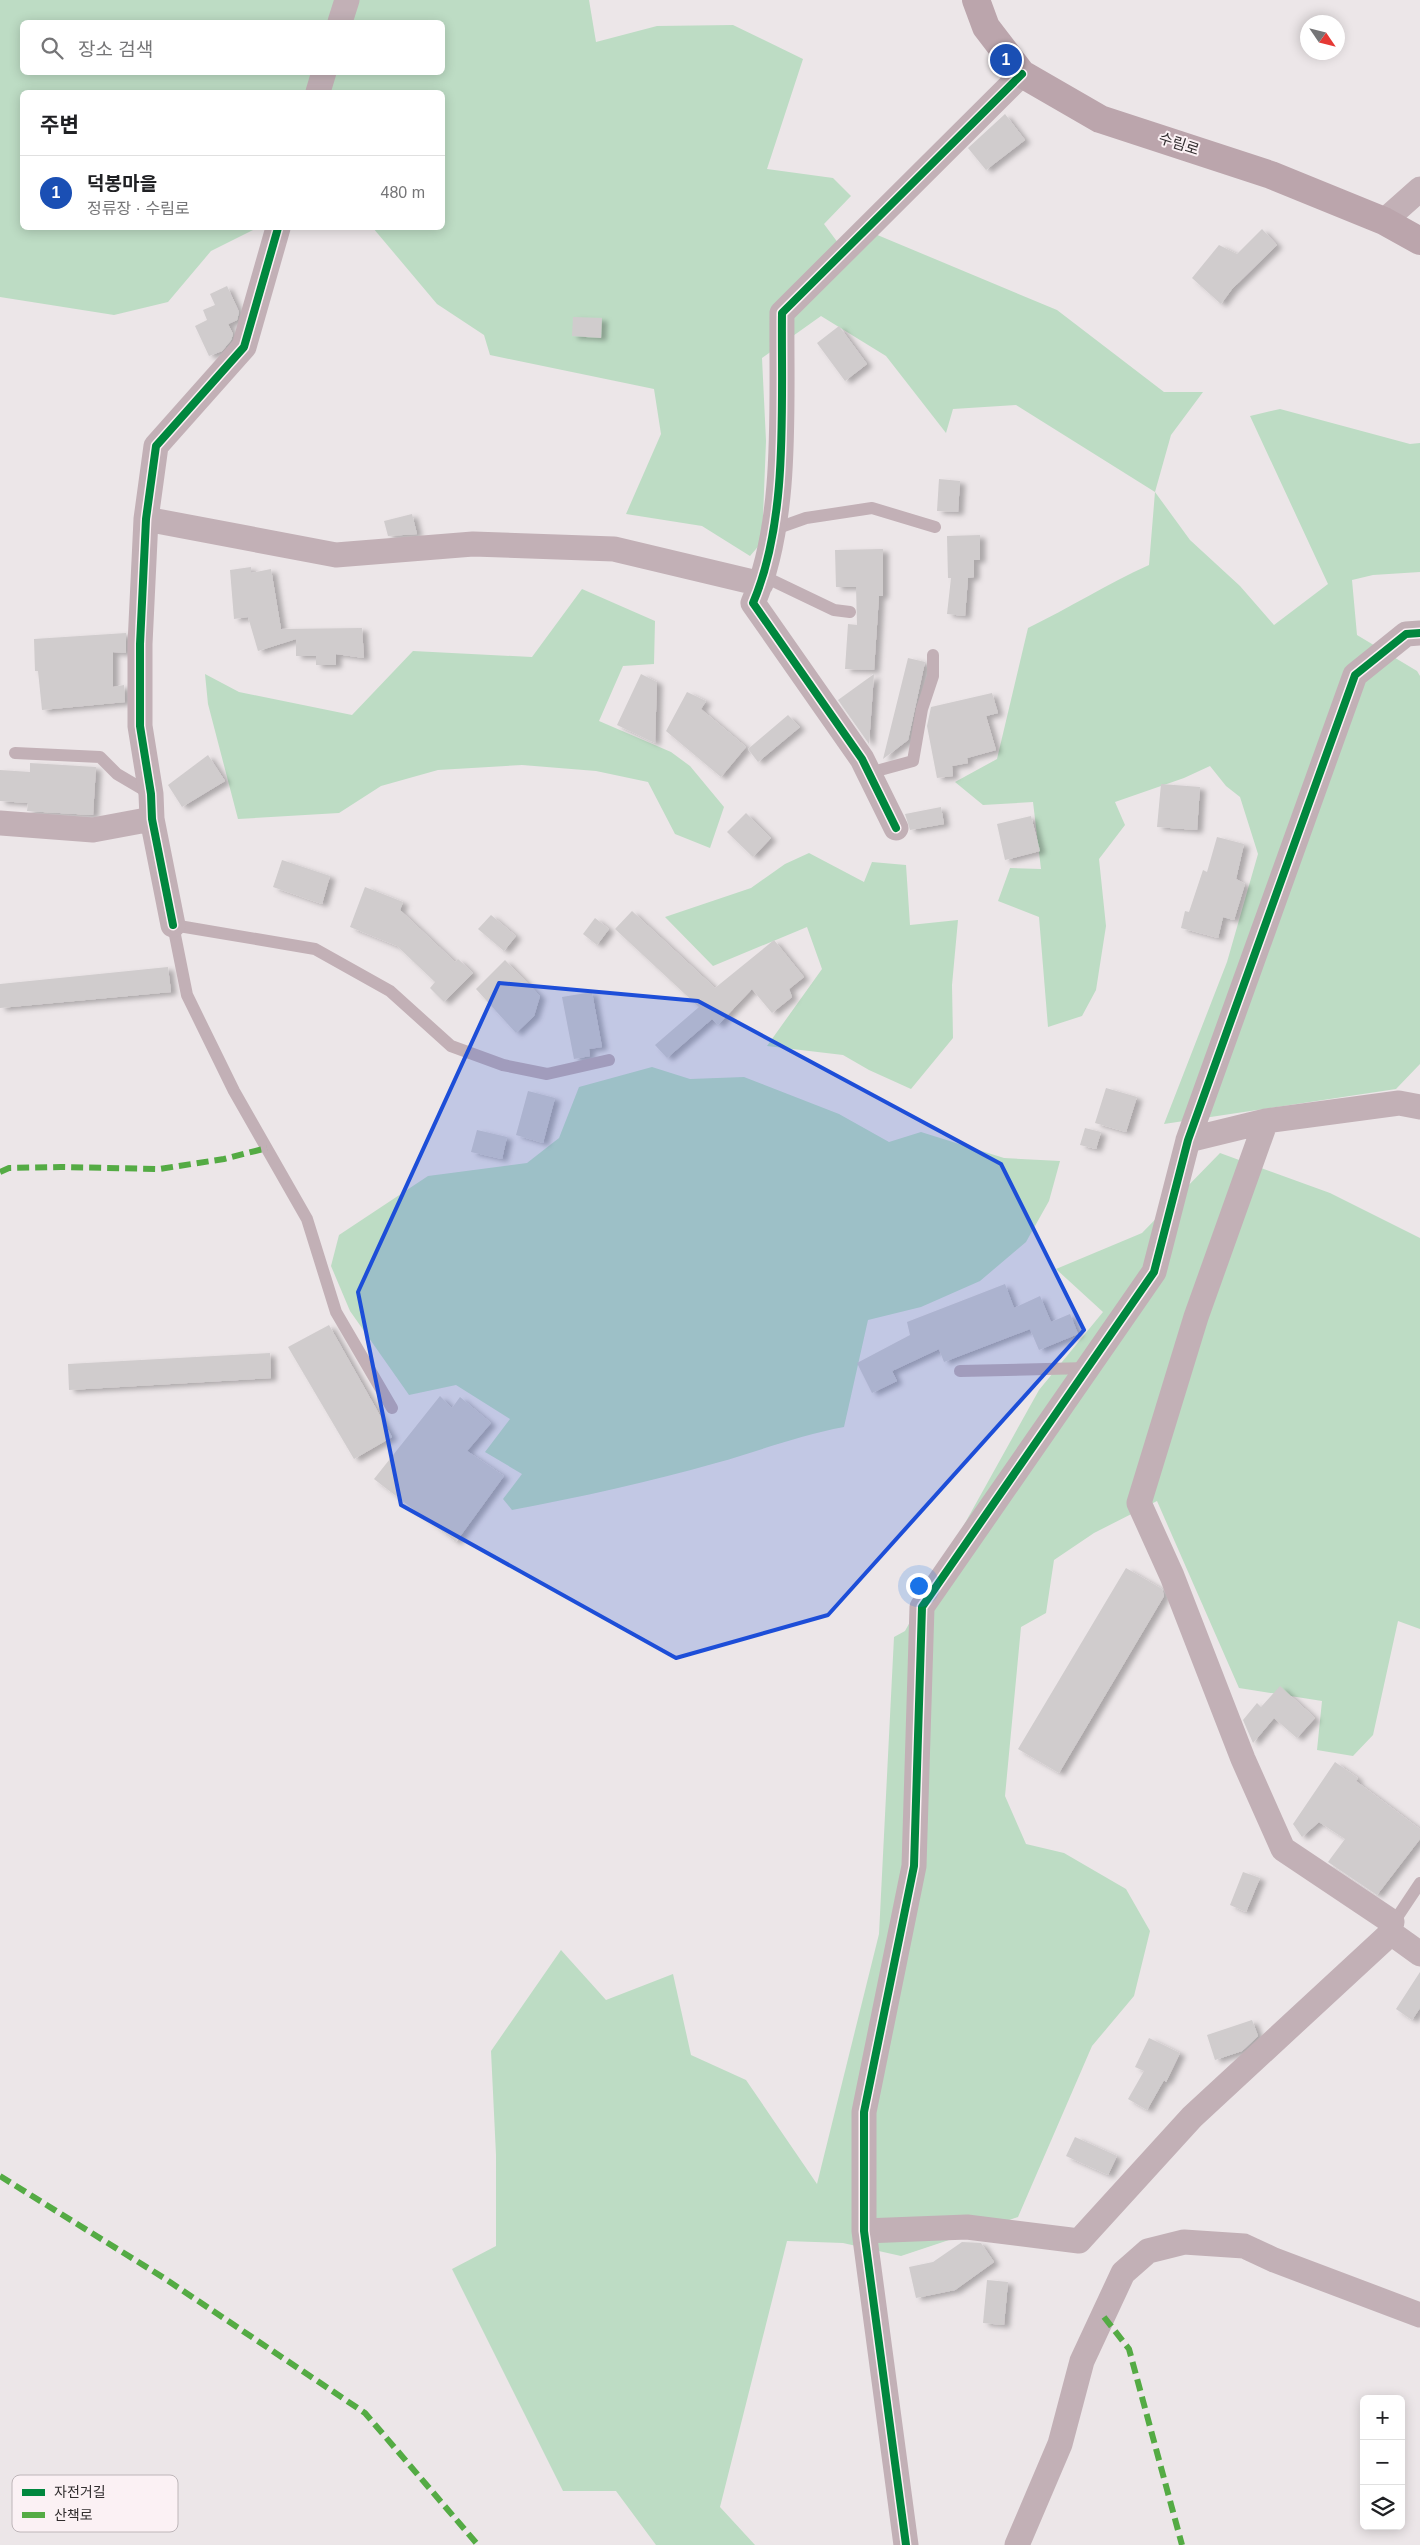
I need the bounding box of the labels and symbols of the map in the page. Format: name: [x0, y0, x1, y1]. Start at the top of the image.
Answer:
north arrow: [1300, 15, 1345, 60]
pin: 1: [990, 41, 1022, 79]
street label: 수림로: [1157, 129, 1201, 158]
your location: [906, 1573, 932, 1599]
legend: [12, 2475, 178, 2532]
text: 자전거길: [54, 2484, 106, 2500]
text: 산책로: [54, 2507, 93, 2523]

